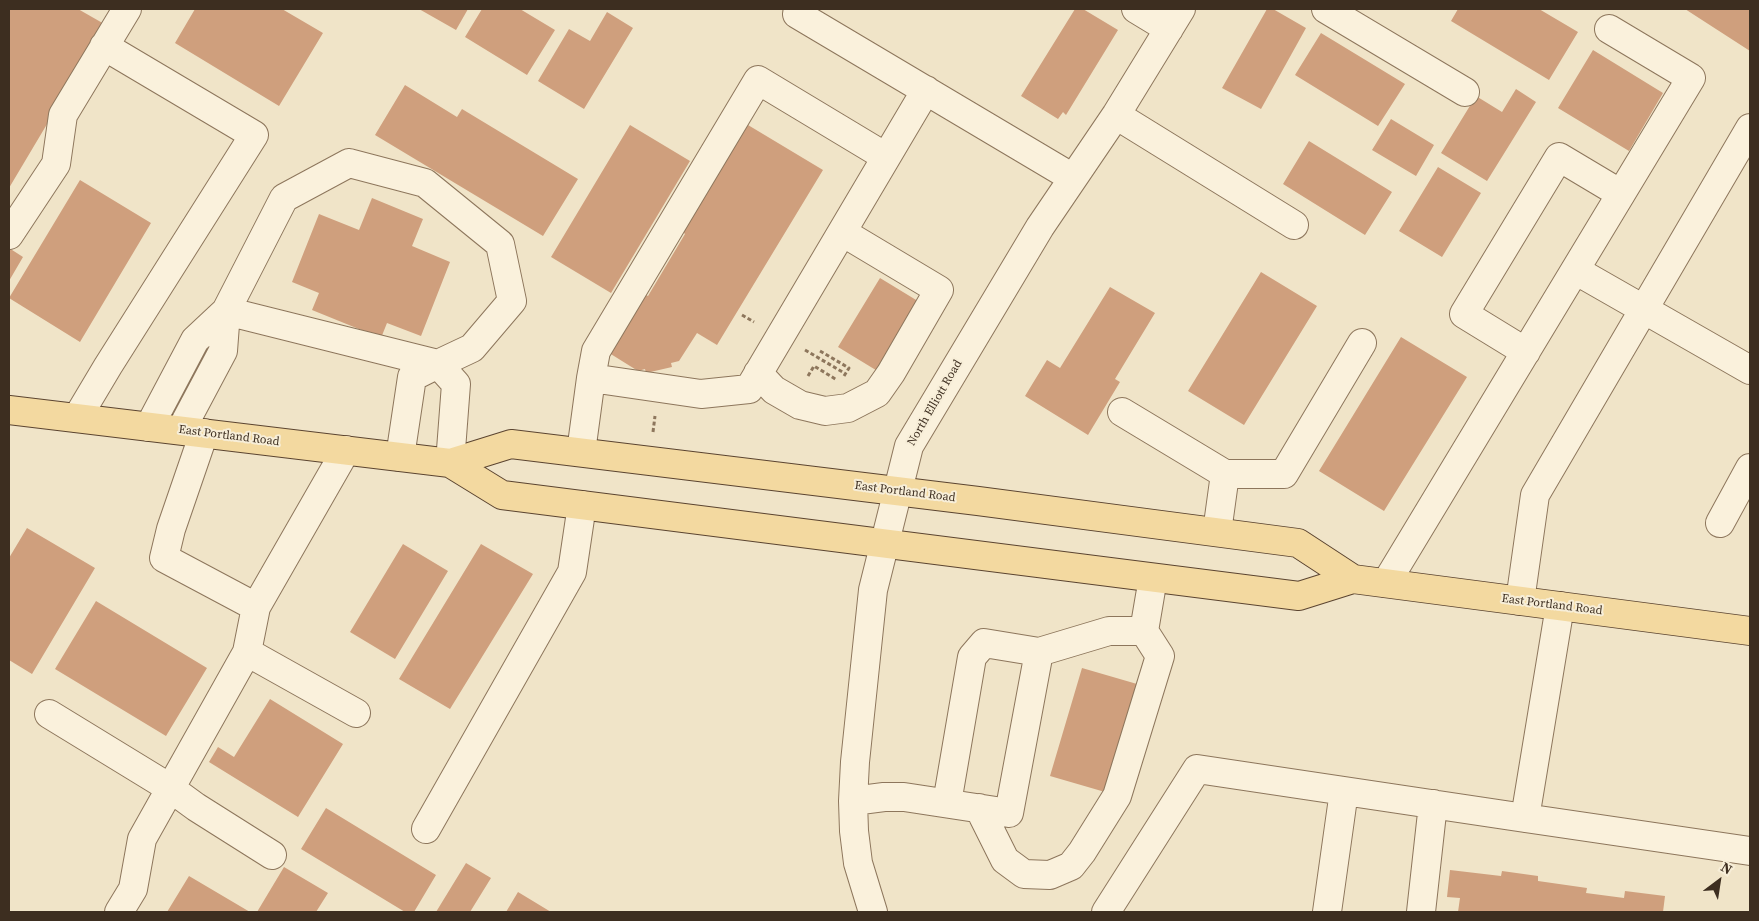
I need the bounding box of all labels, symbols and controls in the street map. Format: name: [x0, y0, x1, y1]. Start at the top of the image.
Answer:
street label: North Elliott Road: [905, 357, 965, 449]
street label: East Portland Road: [178, 423, 280, 449]
street label: East Portland Road: [854, 479, 956, 505]
street label: East Portland Road: [1501, 592, 1603, 618]
north arrow: [1694, 856, 1744, 906]
text: N: [1717, 857, 1736, 879]

